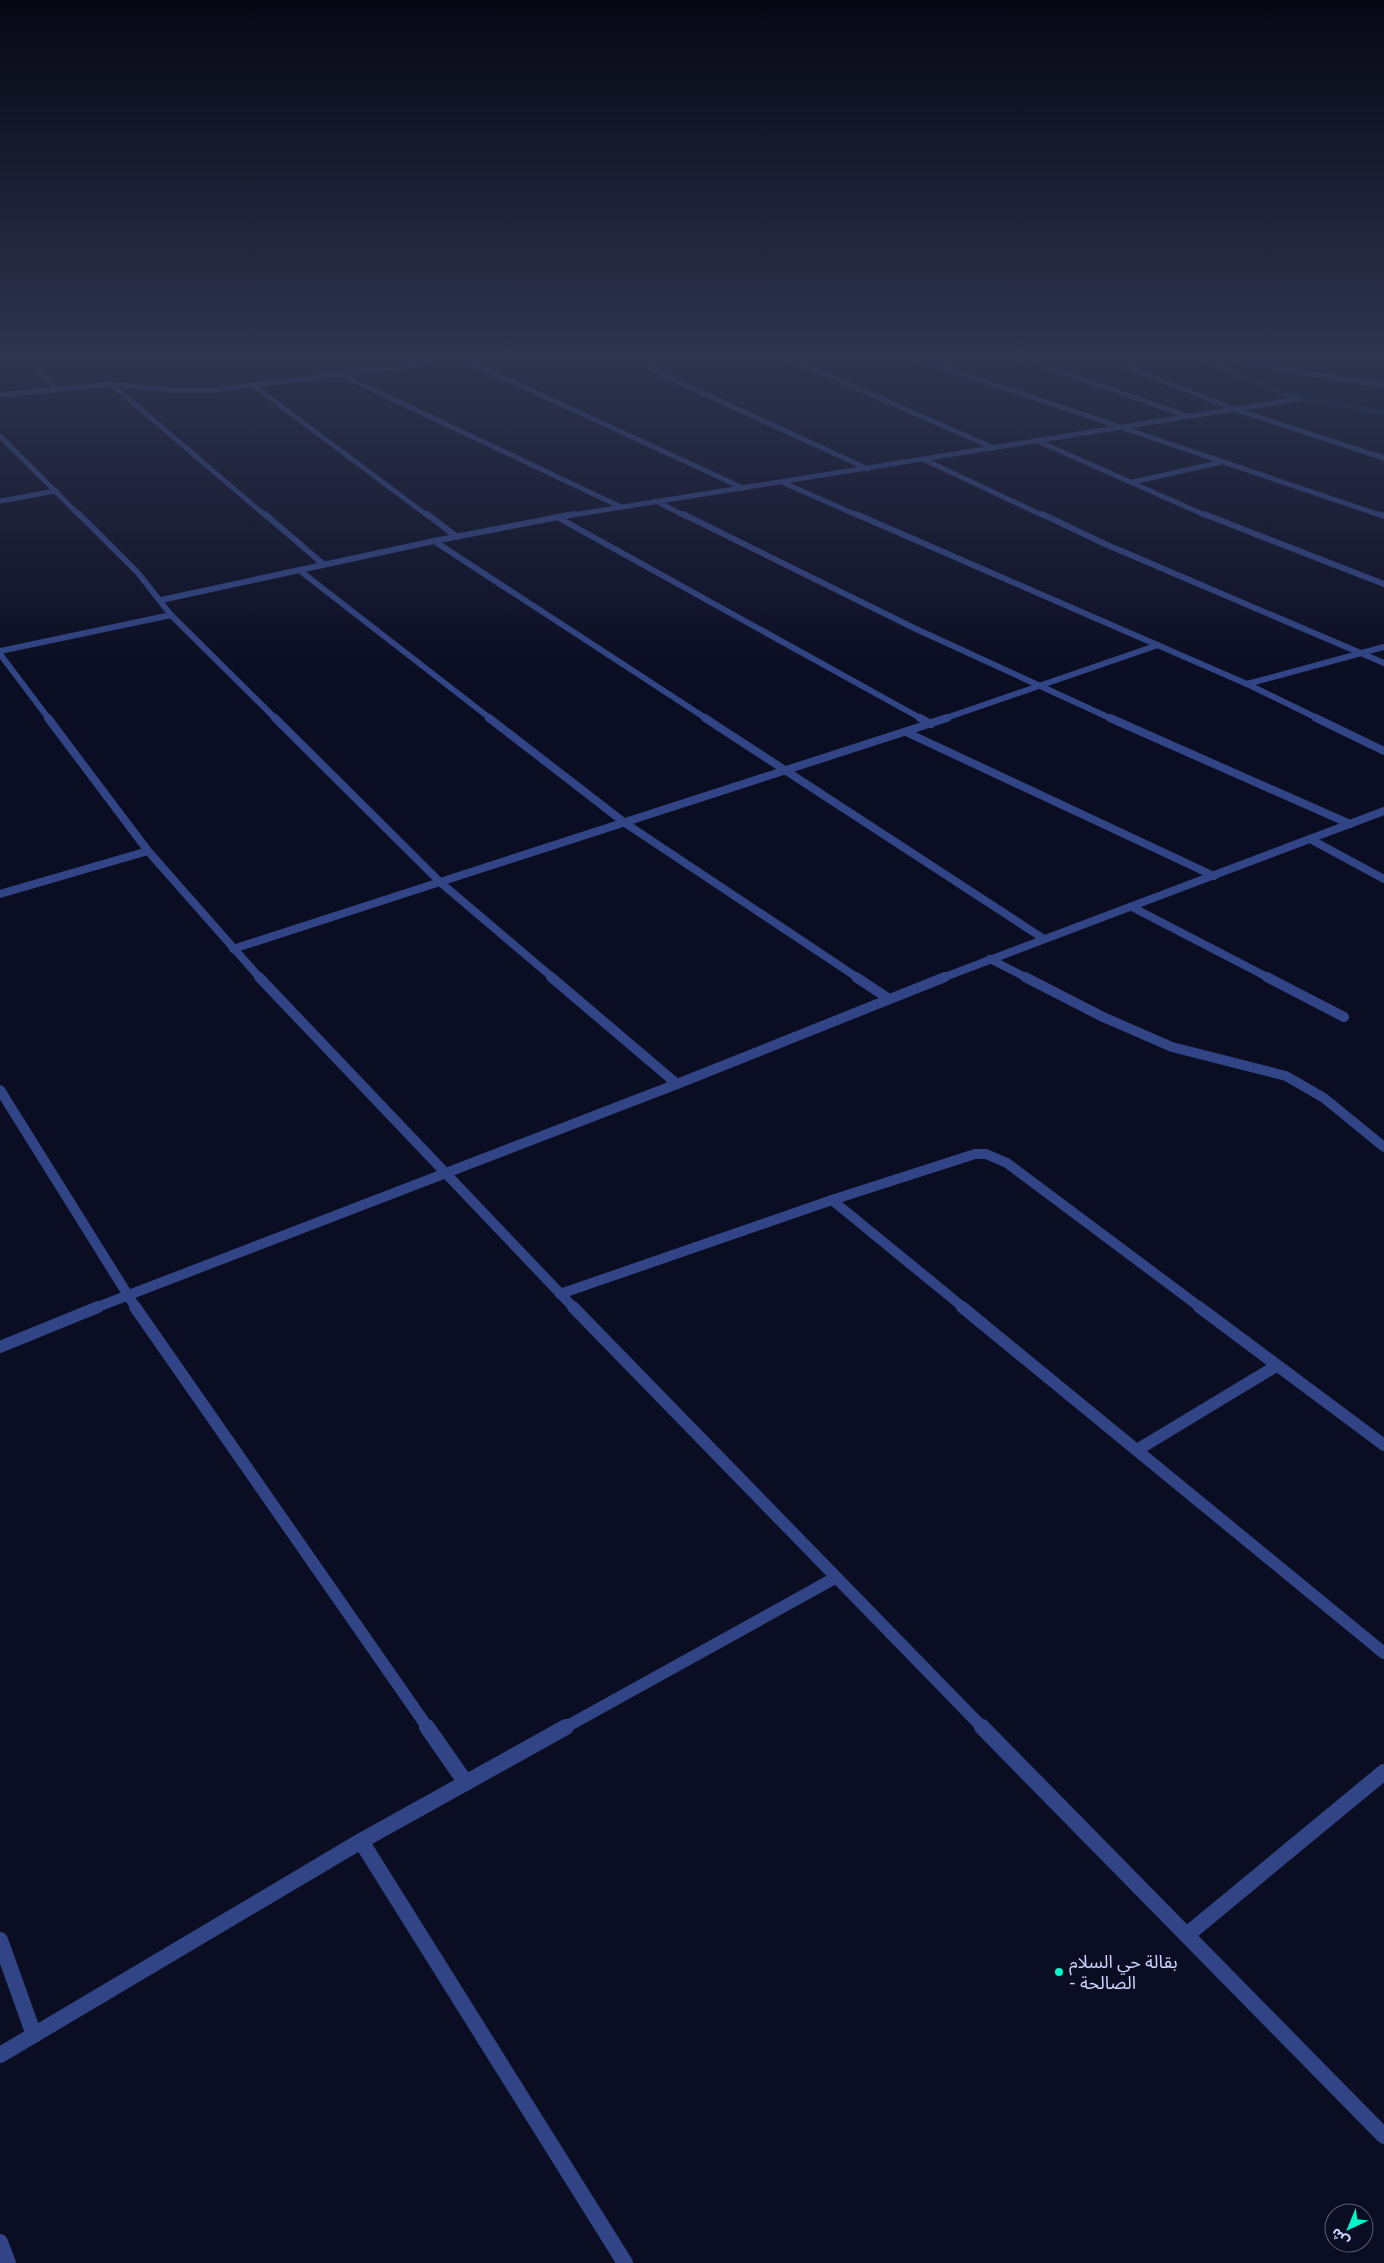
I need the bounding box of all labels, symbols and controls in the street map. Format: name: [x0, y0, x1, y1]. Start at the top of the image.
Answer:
place label: بقالة حي السلام - الصالحة: [1069, 1951, 1178, 1994]
marker: بقالة حي السلام - الصالحة: [1053, 1966, 1065, 1978]
north arrow: [1324, 2203, 1374, 2253]
text: ش: [1328, 2224, 1353, 2250]

